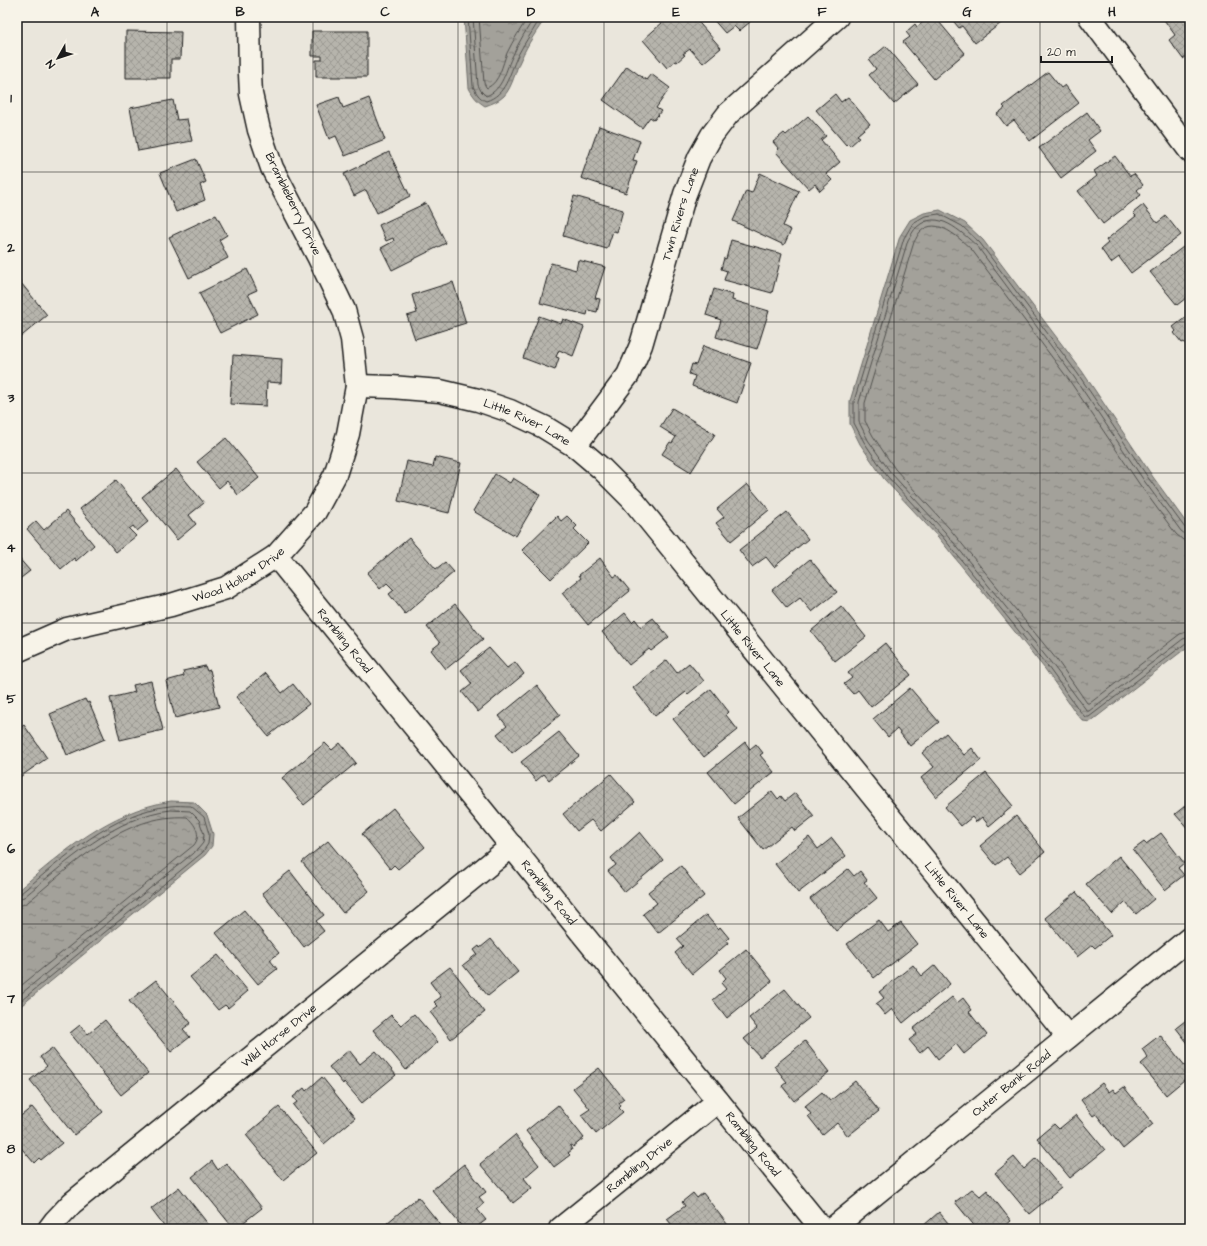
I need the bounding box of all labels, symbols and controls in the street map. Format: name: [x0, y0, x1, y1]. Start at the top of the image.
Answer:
text: A: [91, 3, 100, 21]
text: B: [235, 3, 245, 21]
text: C: [380, 3, 390, 21]
text: D: [527, 3, 536, 21]
text: E: [672, 3, 680, 21]
text: F: [817, 3, 827, 21]
text: G: [962, 3, 972, 21]
text: H: [1108, 3, 1116, 21]
north arrow: [38, 38, 78, 78]
scale bar: [1041, 38, 1112, 64]
text: 20 m: [1047, 44, 1076, 61]
text: N: [43, 57, 59, 71]
text: 1: [10, 89, 12, 107]
street label: Brambleberry Drive: [260, 150, 326, 259]
street label: Twin Rivers Lane: [657, 164, 703, 263]
text: 2: [6, 239, 15, 257]
text: 3: [7, 389, 15, 407]
street label: Little River Lane: [481, 394, 574, 450]
text: 4: [7, 539, 16, 557]
street label: Wood Hollow Drive: [190, 543, 289, 606]
street label: Rambling Road: [313, 605, 376, 677]
street label: Little River Lane: [717, 606, 790, 691]
text: 5: [6, 690, 16, 708]
text: 6: [7, 840, 16, 858]
street label: Rambling Road: [517, 856, 580, 928]
street label: Little River Lane: [921, 858, 994, 942]
text: 7: [6, 990, 16, 1008]
street label: Wild Horse Drive: [237, 999, 321, 1071]
street label: Outer Bank Road: [968, 1046, 1054, 1121]
street label: Rambling Road: [721, 1108, 784, 1180]
street label: Rambling Drive: [603, 1133, 676, 1197]
text: 8: [7, 1140, 16, 1158]

